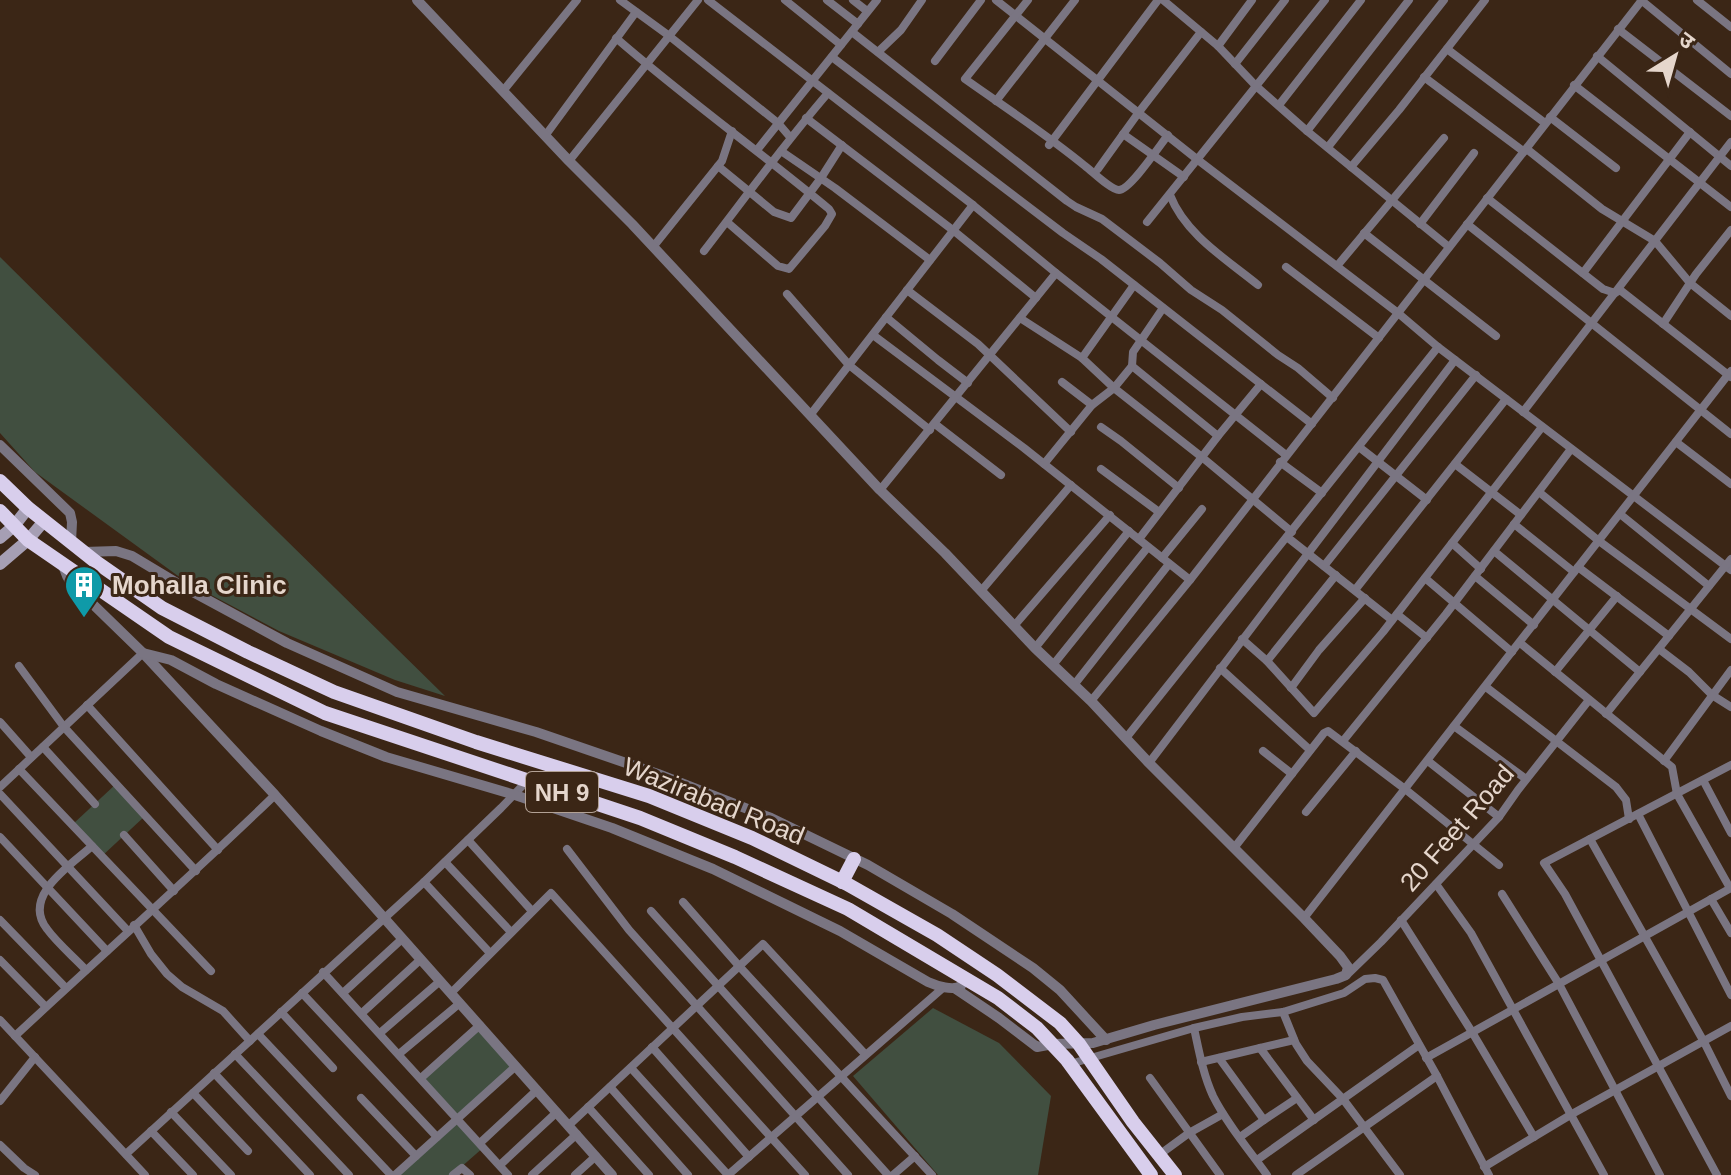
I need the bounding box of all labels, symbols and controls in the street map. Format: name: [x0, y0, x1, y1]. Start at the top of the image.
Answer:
north arrow: [1635, 16, 1715, 96]
text: उ: [1674, 27, 1700, 55]
building icon: Mohalla Clinic: [63, 564, 105, 619]
place label: Mohalla Clinic: [112, 570, 287, 600]
street label: Wazirabad Road: [619, 751, 809, 851]
street label: 20 Feet Road: [1394, 759, 1520, 897]
road number: NH 9: [526, 772, 598, 812]

